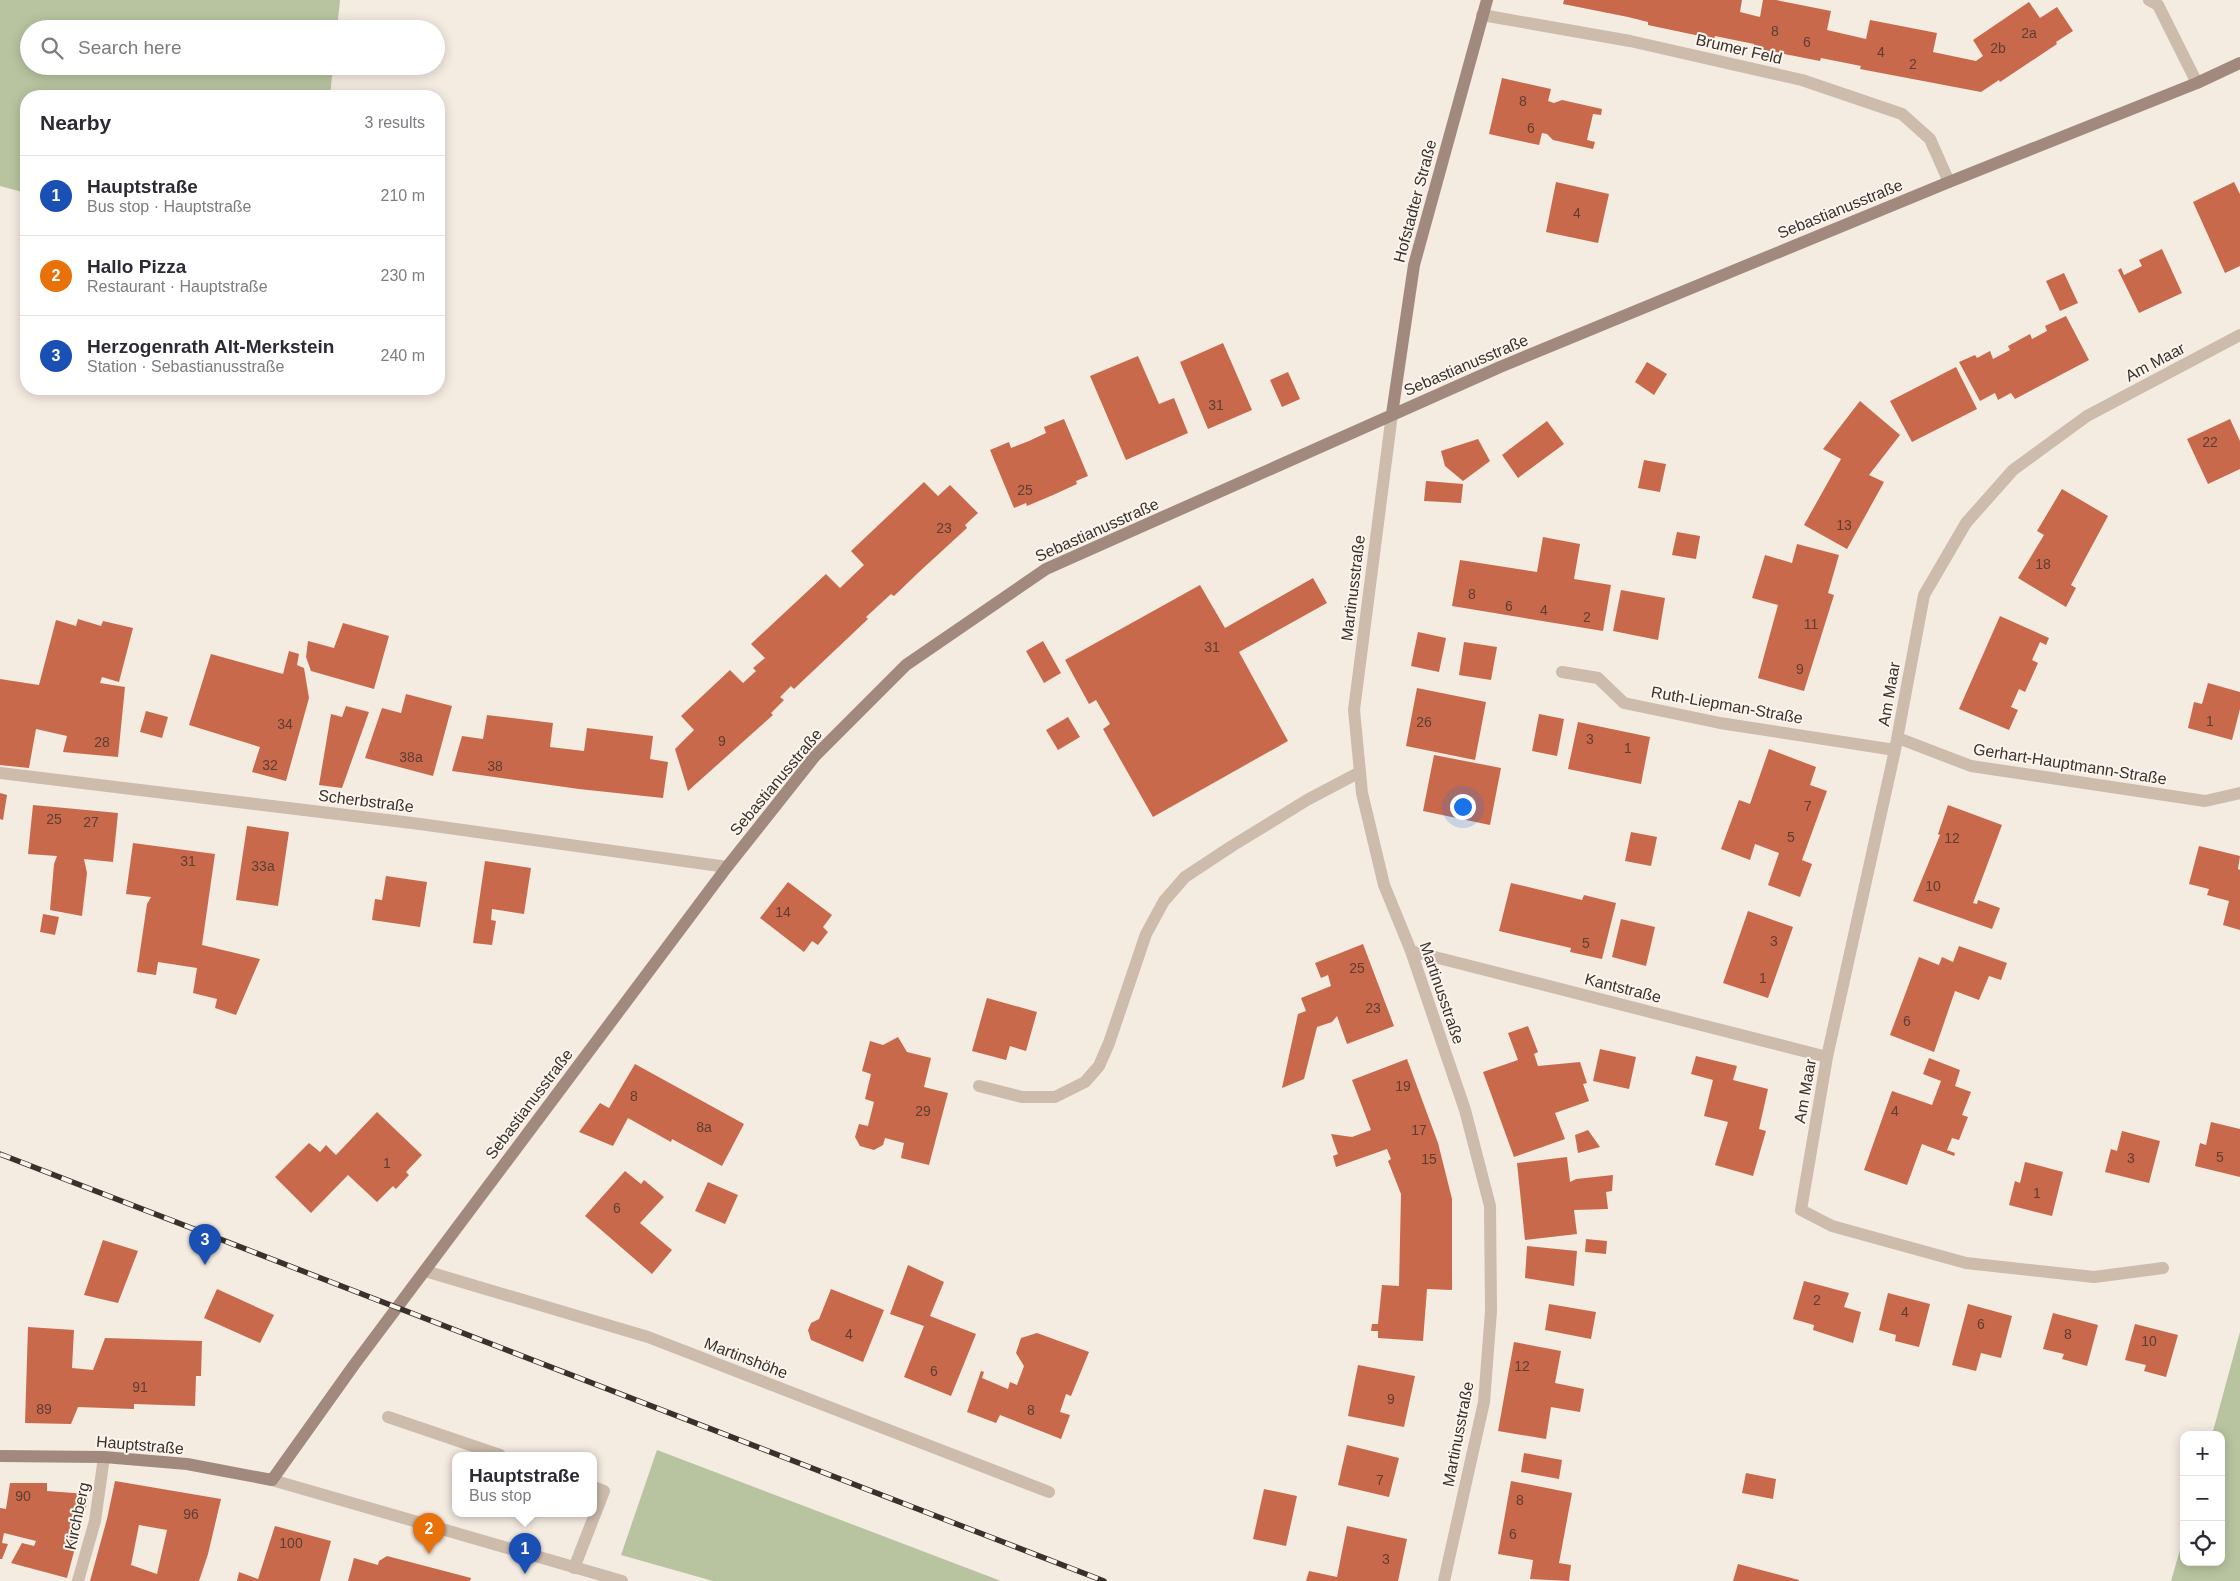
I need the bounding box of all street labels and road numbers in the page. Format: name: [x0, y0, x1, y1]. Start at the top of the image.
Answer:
street label: Brumer Feld: [1694, 31, 1784, 67]
street label: Hofstadter Straße: [1390, 138, 1440, 264]
street label: Sebastianusstraße: [1775, 176, 1905, 242]
street label: Sebastianusstraße: [1401, 331, 1531, 399]
street label: Am Maar: [2122, 339, 2188, 385]
street label: Sebastianusstraße: [1033, 495, 1161, 565]
street label: Martinusstraße: [1338, 534, 1368, 642]
street label: Am Maar: [1875, 660, 1903, 727]
street label: Ruth-Liepman-Straße: [1650, 683, 1804, 727]
street label: Sebastianusstraße: [727, 725, 825, 839]
street label: Gerhart-Hauptmann-Straße: [1972, 740, 2168, 788]
street label: Scherbstraße: [317, 787, 415, 815]
street label: Martinusstraße: [1417, 940, 1467, 1046]
street label: Kantstraße: [1583, 970, 1663, 1006]
street label: Sebastianusstraße: [482, 1046, 576, 1162]
street label: Am Maar: [1791, 1057, 1819, 1124]
street label: Martinshöhe: [702, 1334, 790, 1382]
street label: Martinusstraße: [1439, 1380, 1477, 1488]
street label: Hauptstraße: [95, 1433, 185, 1457]
street label: Kirchberg: [62, 1481, 92, 1551]

